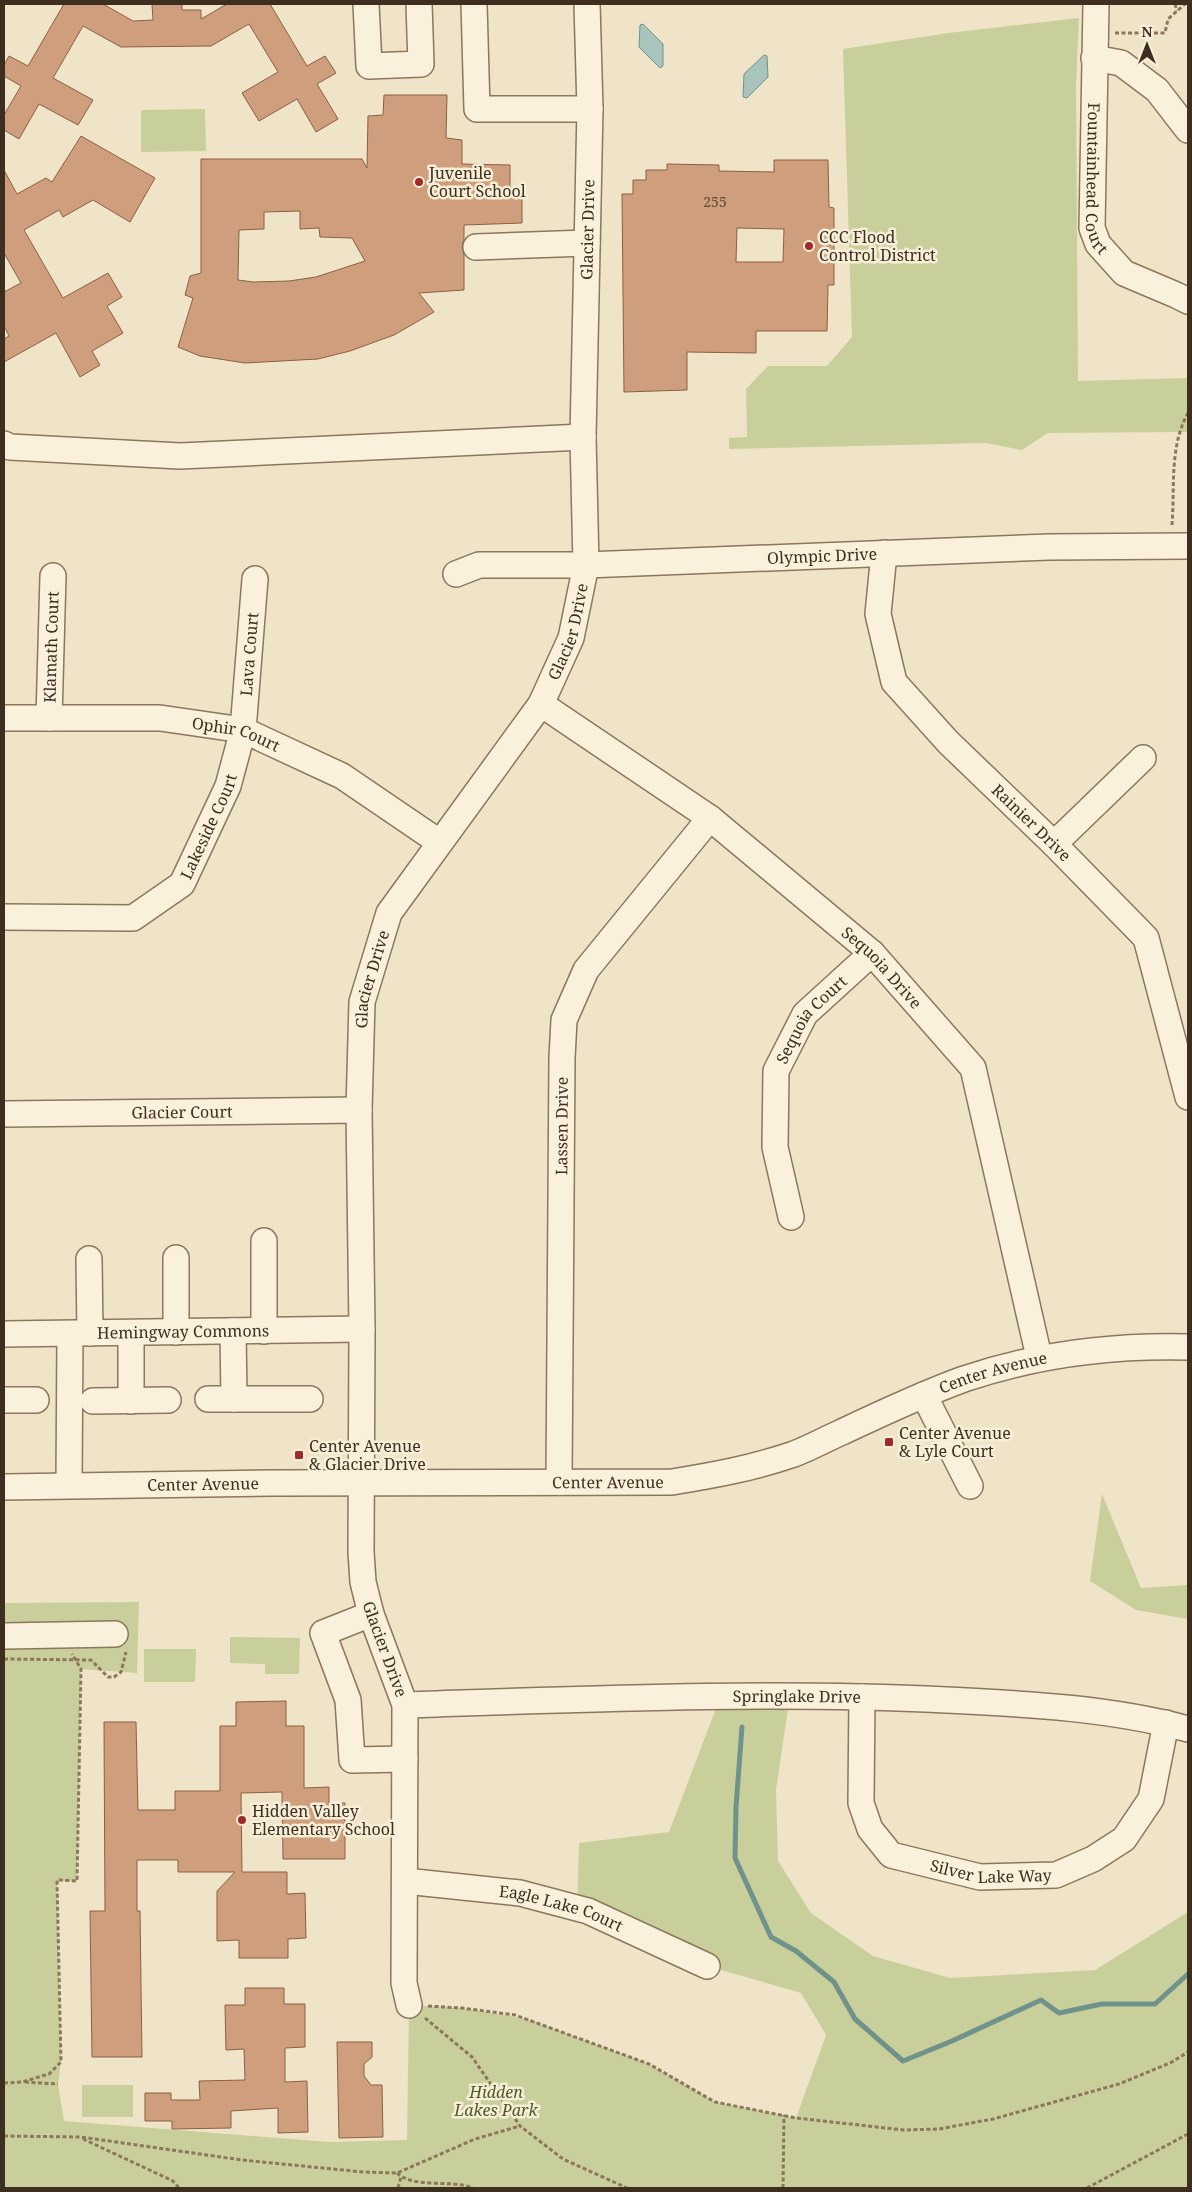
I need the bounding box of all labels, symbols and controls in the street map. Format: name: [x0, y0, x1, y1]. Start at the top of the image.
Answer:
north arrow: [1122, 20, 1172, 70]
text: N: [1141, 22, 1153, 41]
street label: Fountainhead Court: [1081, 102, 1113, 259]
place label: Juvenile Court School: [428, 162, 526, 202]
marker: Juvenile Court School: [413, 176, 425, 188]
street label: Glacier Drive: [575, 179, 600, 280]
house number: 255: [703, 192, 727, 211]
place label: CCC Flood Control District: [819, 226, 936, 266]
marker: CCC Flood Control District: [803, 240, 815, 252]
street label: Olympic Drive: [767, 543, 878, 569]
street label: Glacier Drive: [542, 581, 593, 684]
street label: Klamath Court: [38, 591, 64, 703]
street label: Lava Court: [235, 611, 263, 697]
street label: Ophir Court: [191, 712, 284, 757]
street label: Lakeside Court: [175, 771, 242, 883]
street label: Rainier Drive: [987, 779, 1076, 866]
street label: Sequoia Drive: [837, 921, 927, 1013]
street label: Glacier Drive: [350, 927, 394, 1029]
street label: Sequoia Court: [771, 970, 852, 1067]
street label: Lassen Drive: [550, 1077, 573, 1175]
street label: Glacier Court: [131, 1100, 233, 1124]
street label: Hemingway Commons: [97, 1319, 269, 1344]
street label: Center Avenue: [936, 1347, 1049, 1399]
place label: Center Avenue & Lyle Court: [899, 1422, 1011, 1462]
place label: Center Avenue & Glacier Drive: [309, 1435, 426, 1475]
marker: Center Avenue & Lyle Court: [883, 1436, 895, 1448]
marker: Center Avenue & Glacier Drive: [293, 1449, 305, 1461]
street label: Center Avenue: [552, 1471, 664, 1493]
street label: Center Avenue: [147, 1472, 259, 1496]
street label: Glacier Drive: [357, 1598, 413, 1700]
street label: Springlake Drive: [733, 1685, 861, 1708]
place label: Hidden Valley Elementary School: [252, 1800, 395, 1840]
marker: Hidden Valley Elementary School: [236, 1814, 248, 1826]
street label: Silver Lake Way: [928, 1854, 1053, 1888]
street label: Eagle Lake Court: [498, 1880, 627, 1937]
park label: Hidden Lakes Park: [453, 2081, 539, 2121]

